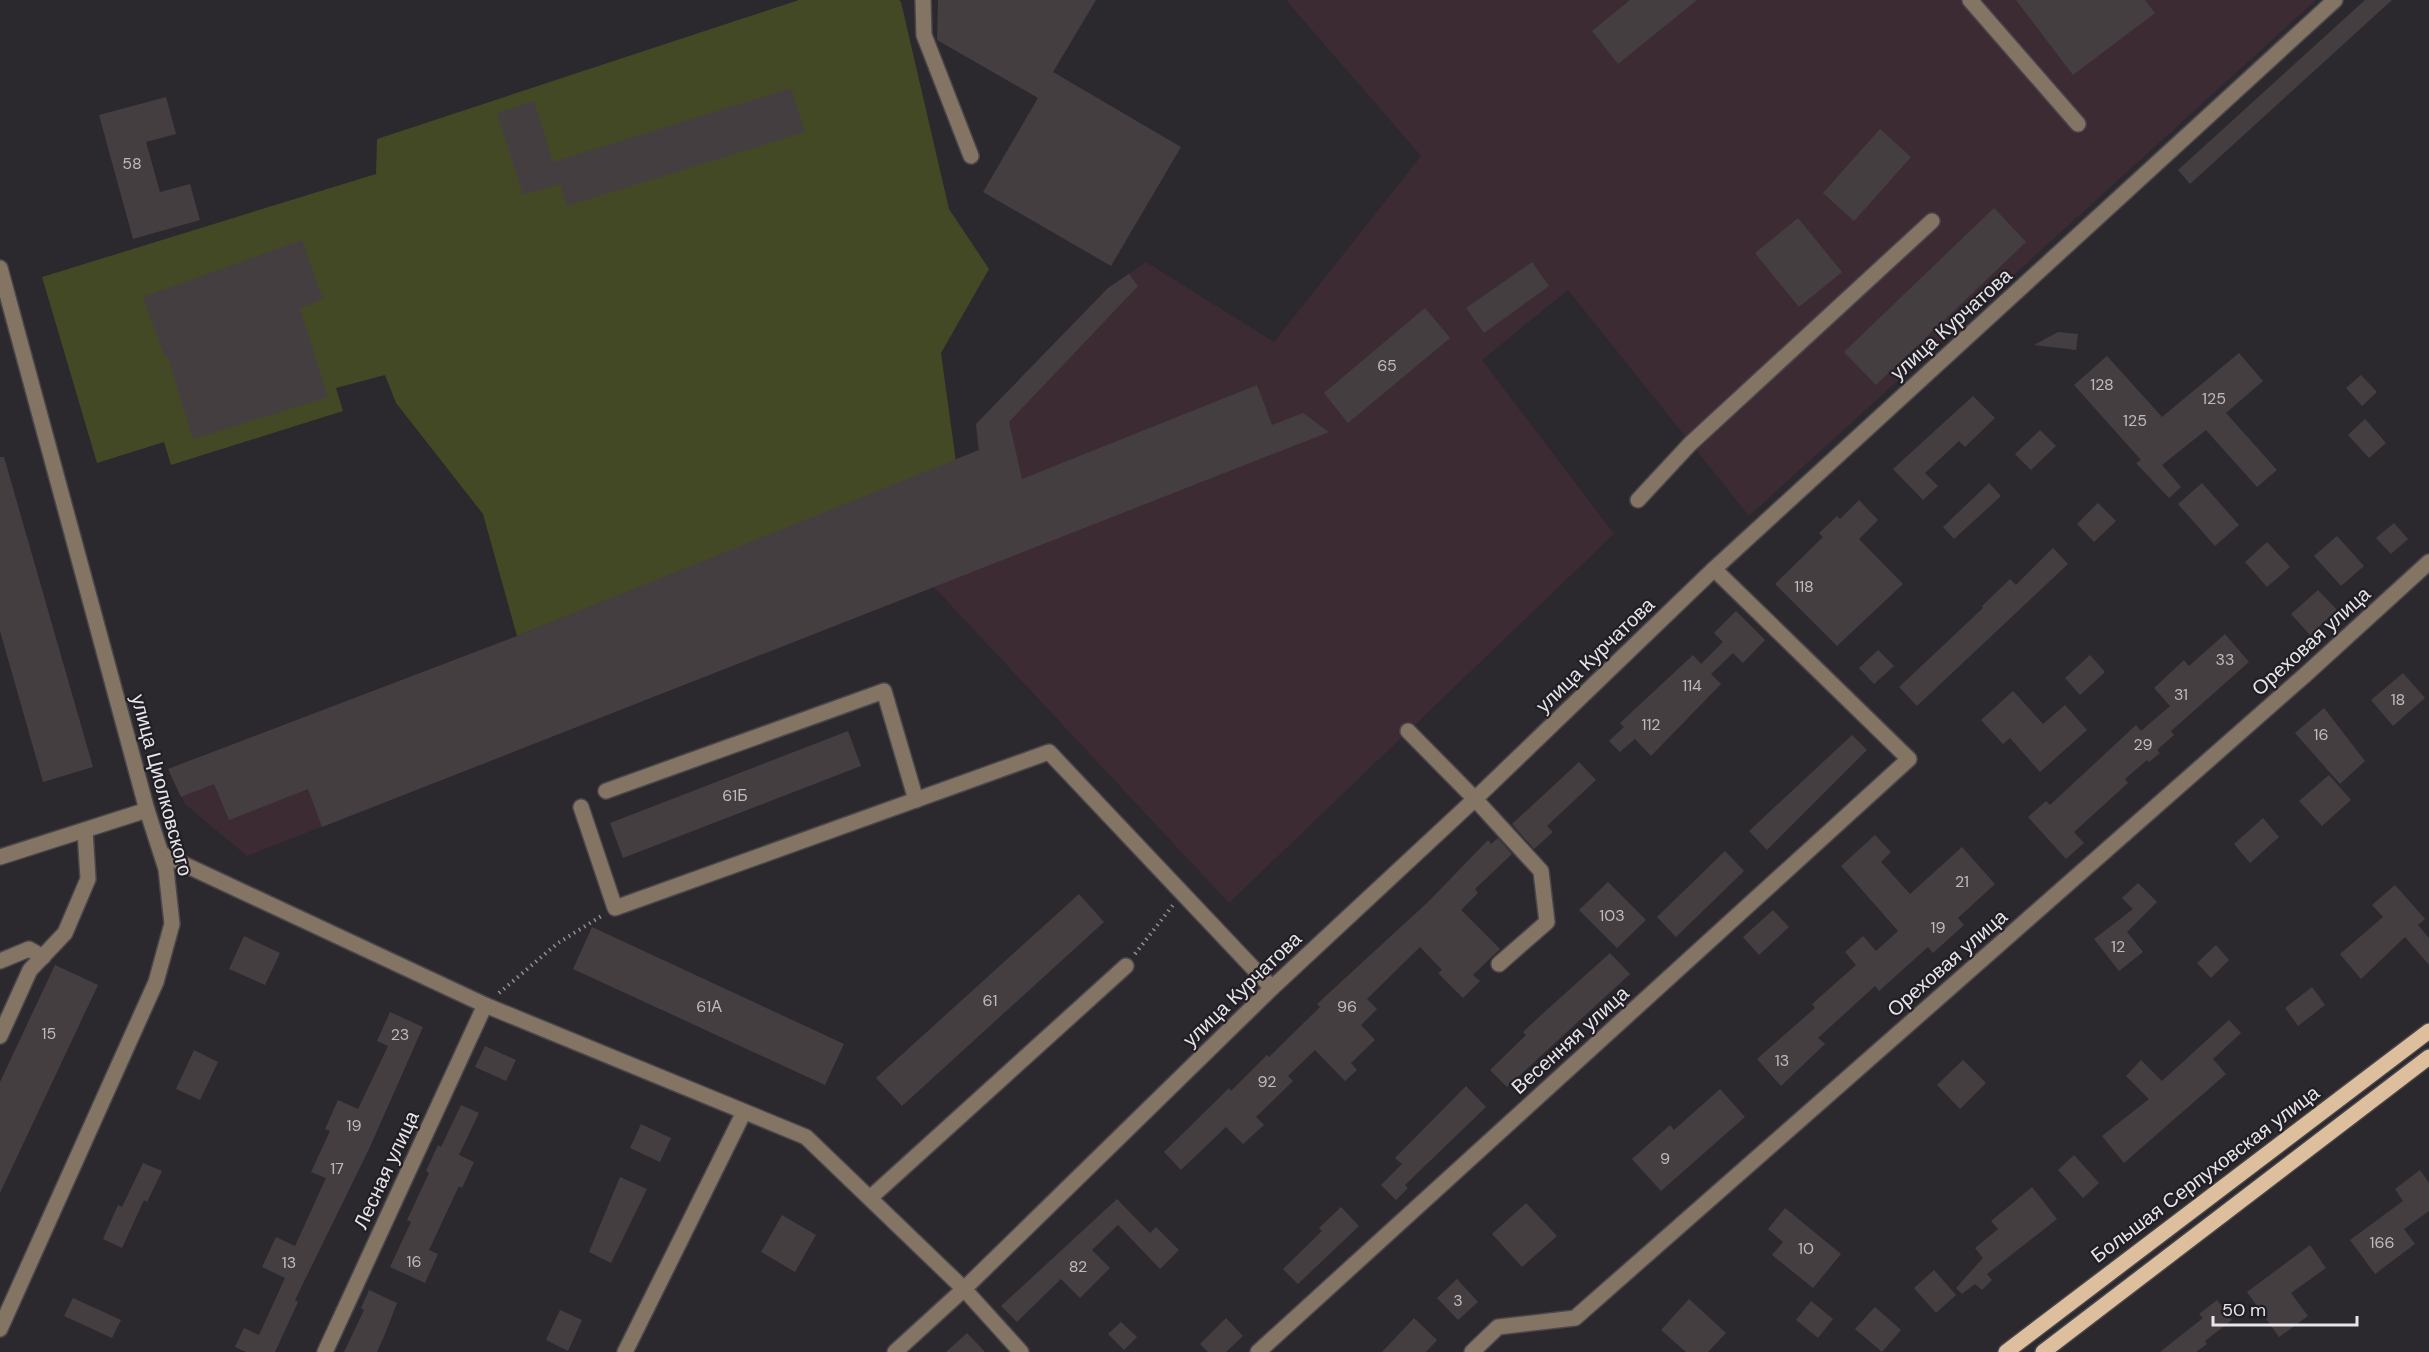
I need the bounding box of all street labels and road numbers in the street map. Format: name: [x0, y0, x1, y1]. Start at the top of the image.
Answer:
street label: улица Курчатова: [1885, 262, 2018, 386]
street label: Ореховая улица: [2246, 580, 2376, 701]
street label: улица Курчатова: [1530, 591, 1660, 718]
street label: улица Циолковского: [125, 691, 199, 879]
street label: Ореховая улица: [1882, 903, 2013, 1022]
street label: улица Курчатова: [1177, 925, 1307, 1052]
street label: Весенняя улица: [1506, 980, 1635, 1100]
street label: Большая Серпуховская улица: [2086, 1079, 2325, 1268]
street label: Лесная улица: [347, 1106, 425, 1233]

